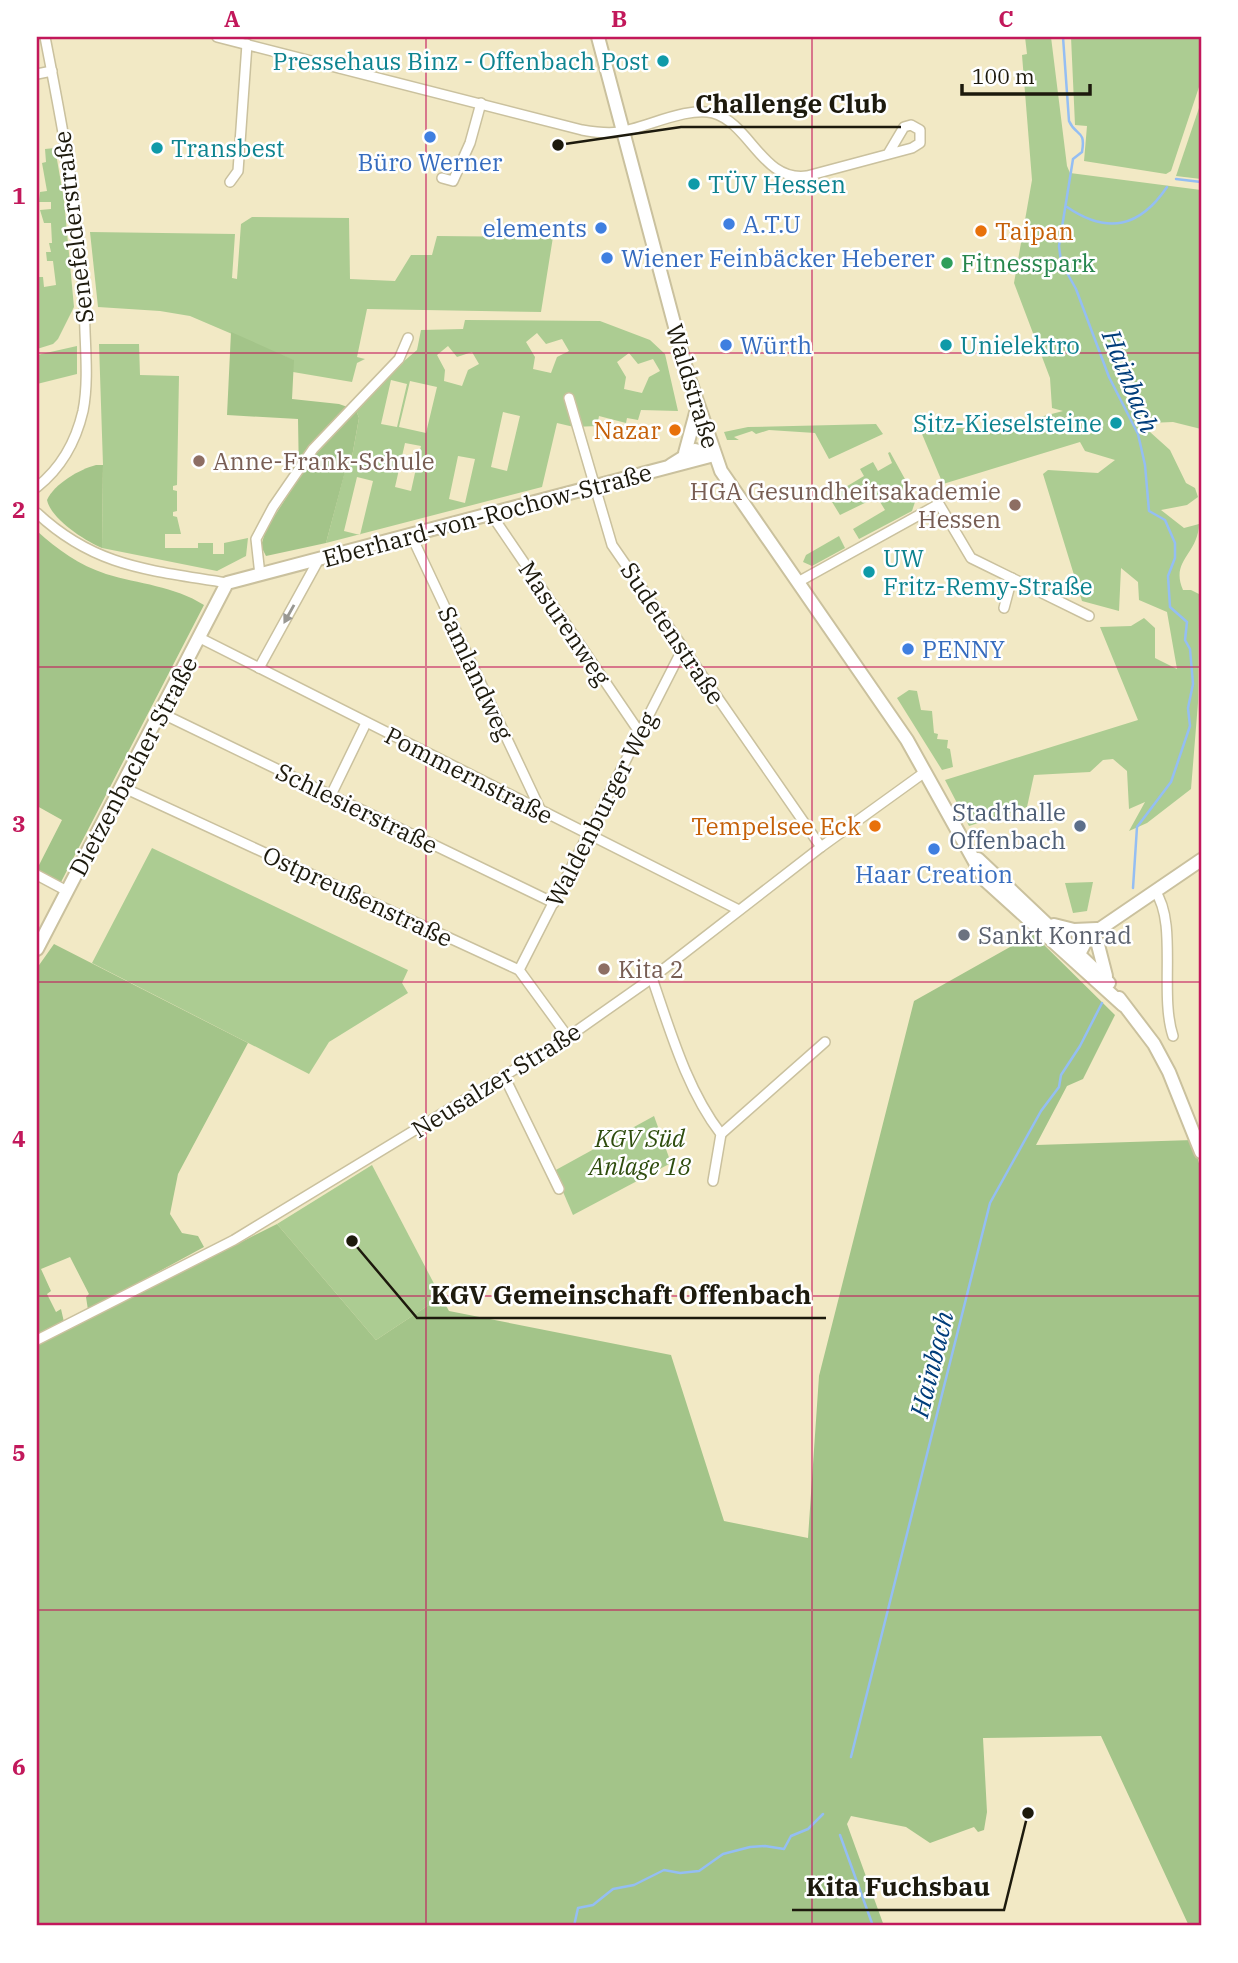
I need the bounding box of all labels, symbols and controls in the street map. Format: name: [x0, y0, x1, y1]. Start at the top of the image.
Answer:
text: A: [224, 3, 240, 33]
text: B: [611, 3, 627, 33]
text: C: [998, 3, 1014, 33]
place label: Pressehaus Binz - Offenbach Post: [272, 45, 649, 77]
scale bar: [962, 52, 1089, 96]
marker: Pressehaus Binz - Offenbach Post: [655, 53, 671, 69]
text: 100 m: [972, 62, 1035, 90]
callout: Challenge Club: [681, 80, 901, 127]
text: Challenge Club: [695, 86, 887, 120]
street label: Senefelderstraße: [45, 129, 101, 325]
marker: Büro Werner: [422, 129, 438, 145]
place label: Transbest: [171, 132, 285, 164]
marker: Transbest: [149, 140, 165, 156]
place label: Büro Werner: [358, 146, 503, 178]
place label: TÜV Hessen: [708, 168, 846, 200]
marker: TÜV Hessen: [686, 176, 702, 192]
text: 1: [12, 180, 26, 210]
place label: A.T.U: [743, 208, 801, 240]
place label: elements: [483, 212, 587, 244]
place label: Taipan: [995, 215, 1074, 247]
marker: A.T.U: [721, 216, 737, 232]
marker: elements: [593, 220, 609, 236]
marker: Taipan: [973, 223, 989, 239]
place label: Wiener Feinbäcker Heberer: [621, 242, 935, 274]
place label: Fitnesspark: [961, 247, 1096, 279]
marker: Wiener Feinbäcker Heberer: [599, 250, 615, 266]
marker: Fitnesspark: [939, 255, 955, 271]
street label: Waldstraße: [659, 320, 727, 452]
water label: Hainbach: [1095, 323, 1167, 438]
place label: Würth: [740, 329, 812, 361]
place label: Unielektro: [960, 329, 1080, 361]
marker: Würth: [718, 337, 734, 353]
marker: Unielektro: [938, 337, 954, 353]
place label: Sitz-Kieselsteine: [913, 407, 1102, 439]
place label: Nazar: [593, 414, 661, 446]
marker: Sitz-Kieselsteine: [1108, 415, 1124, 431]
marker: Nazar: [667, 422, 683, 438]
place label: Anne-Frank-Schule: [213, 445, 435, 477]
marker: Anne-Frank-Schule: [191, 453, 207, 469]
street label: Eberhard-von-Rochow-Straße: [319, 456, 655, 574]
place label: HGA Gesundheitsakademie Hessen: [690, 475, 1001, 535]
text: 2: [12, 494, 26, 524]
marker: HGA Gesundheitsakademie Hessen: [1007, 497, 1023, 513]
place label: UW Fritz-Remy-Straße: [883, 542, 1093, 602]
street label: Masurenweg: [512, 555, 618, 691]
street label: Sudetenstraße: [614, 556, 732, 710]
marker: UW Fritz-Remy-Straße: [861, 564, 877, 580]
street label: Samlandweg: [431, 601, 521, 745]
one-way arrow: [283, 604, 295, 623]
place label: PENNY: [922, 633, 1005, 665]
marker: PENNY: [900, 641, 916, 657]
street label: Dietzenbacher Straße: [61, 650, 205, 882]
street label: Waldenburger Weg: [538, 706, 664, 912]
street label: Pommernstraße: [379, 719, 559, 831]
street label: Schlesierstraße: [271, 755, 443, 861]
place label: Stadthalle Offenbach: [949, 796, 1066, 856]
text: 3: [12, 808, 26, 838]
place label: Tempelsee Eck: [691, 810, 861, 842]
marker: Tempelsee Eck: [867, 818, 883, 834]
marker: Stadthalle Offenbach: [1072, 818, 1088, 834]
street label: Ostpreußenstraße: [258, 838, 458, 954]
marker: Haar Creation: [926, 841, 942, 857]
place label: Haar Creation: [855, 858, 1013, 890]
place label: Sankt Konrad: [978, 919, 1132, 951]
marker: Sankt Konrad: [956, 927, 972, 943]
place label: Kita 2: [618, 953, 684, 985]
marker: Kita 2: [596, 961, 612, 977]
street label: Neusalzer Straße: [405, 1015, 587, 1145]
park label: KGV Süd Anlage 18: [587, 1122, 692, 1182]
text: 4: [12, 1123, 26, 1153]
callout: KGV Gemeinschaft Offenbach: [417, 1271, 826, 1318]
text: KGV Gemeinschaft Offenbach: [431, 1277, 812, 1311]
water label: Hainbach: [901, 1307, 961, 1422]
text: 5: [12, 1437, 26, 1467]
text: 6: [12, 1751, 26, 1781]
callout: Kita Fuchsbau: [792, 1863, 1004, 1910]
text: Kita Fuchsbau: [806, 1869, 990, 1903]

